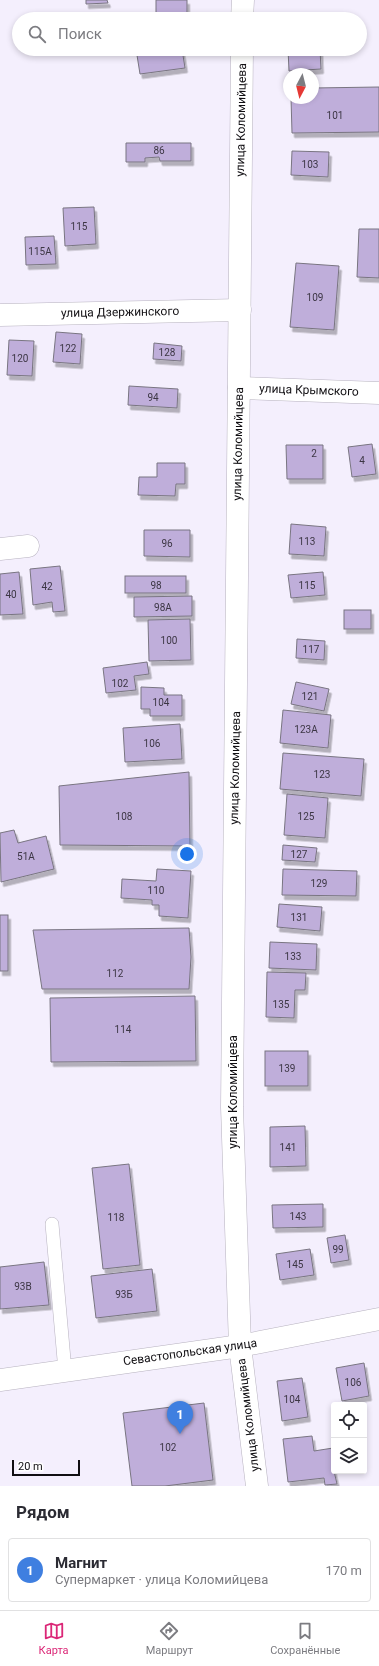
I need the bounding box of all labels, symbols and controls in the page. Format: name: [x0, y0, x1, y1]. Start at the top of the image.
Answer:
search box: [12, 12, 367, 56]
icon: search: [26, 23, 48, 45]
text: Поиск: [58, 25, 102, 43]
street label: улица Коломийцева: [233, 63, 249, 177]
north arrow: [283, 68, 319, 104]
house number: 101: [327, 110, 343, 121]
house number: 86: [153, 145, 165, 156]
house number: 103: [302, 159, 318, 170]
house number: 115: [71, 221, 88, 232]
house number: 115А: [28, 246, 52, 257]
house number: 109: [307, 292, 323, 303]
street label: улица Дзержинского: [61, 304, 179, 320]
house number: 122: [60, 343, 77, 354]
house number: 128: [159, 347, 176, 358]
house number: 120: [12, 353, 29, 364]
street label: улица Крымского: [259, 381, 359, 399]
street label: улица Коломийцева: [230, 387, 246, 501]
house number: 94: [147, 392, 159, 403]
house number: 2: [311, 448, 317, 459]
house number: 4: [359, 455, 365, 466]
house number: 113: [299, 536, 315, 547]
house number: 96: [161, 538, 173, 549]
house number: 98: [150, 580, 162, 591]
house number: 115: [299, 580, 316, 591]
house number: 42: [41, 581, 53, 592]
house number: 40: [5, 589, 17, 600]
house number: 98А: [154, 602, 172, 613]
house number: 100: [161, 635, 178, 646]
house number: 117: [303, 644, 320, 655]
house number: 102: [112, 678, 129, 689]
house number: 121: [302, 691, 318, 702]
house number: 104: [153, 697, 170, 708]
street label: улица Коломийцева: [227, 711, 243, 825]
house number: 123А: [294, 724, 318, 735]
house number: 106: [144, 738, 161, 749]
house number: 123: [314, 769, 330, 780]
house number: 108: [116, 811, 133, 822]
house number: 125: [298, 811, 315, 822]
your location: [177, 844, 197, 864]
house number: 127: [291, 849, 308, 860]
house number: 51А: [17, 851, 35, 862]
house number: 129: [311, 878, 327, 889]
house number: 110: [148, 885, 165, 896]
house number: 131: [291, 912, 307, 923]
house number: 133: [285, 951, 301, 962]
house number: 112: [107, 968, 124, 979]
house number: 135: [273, 999, 290, 1010]
house number: 114: [115, 1024, 132, 1035]
street label: улица Коломийцева: [226, 1035, 240, 1149]
house number: 139: [279, 1063, 295, 1074]
house number: 141: [280, 1142, 296, 1153]
house number: 143: [290, 1211, 306, 1222]
house number: 118: [108, 1212, 125, 1223]
house number: 99: [332, 1244, 344, 1255]
house number: 145: [287, 1259, 304, 1270]
house number: 93В: [14, 1281, 32, 1292]
house number: 93Б: [115, 1289, 133, 1300]
street label: Севастопольская улица: [122, 1336, 258, 1368]
street label: улица Коломийцева: [234, 1358, 262, 1472]
house number: 106: [345, 1377, 362, 1388]
house number: 104: [284, 1394, 301, 1405]
pin: 1: [167, 1401, 193, 1434]
map controls: [331, 1402, 367, 1474]
button: locate: [331, 1402, 367, 1438]
button: layers: [331, 1438, 367, 1474]
house number: 102: [160, 1442, 177, 1453]
scale bar: [12, 1458, 80, 1477]
text: 20 m: [18, 1460, 43, 1473]
text: Рядом: [16, 1502, 70, 1522]
text: Магнит: [55, 1554, 107, 1572]
text: 1: [26, 1563, 34, 1578]
text: 170 m: [325, 1563, 362, 1578]
text: Супермаркет · улица Коломийцева: [55, 1572, 268, 1587]
tab: Карта: [39, 1620, 69, 1657]
tab: Маршрут: [146, 1620, 193, 1657]
tab: Сохранённые: [270, 1620, 340, 1657]

